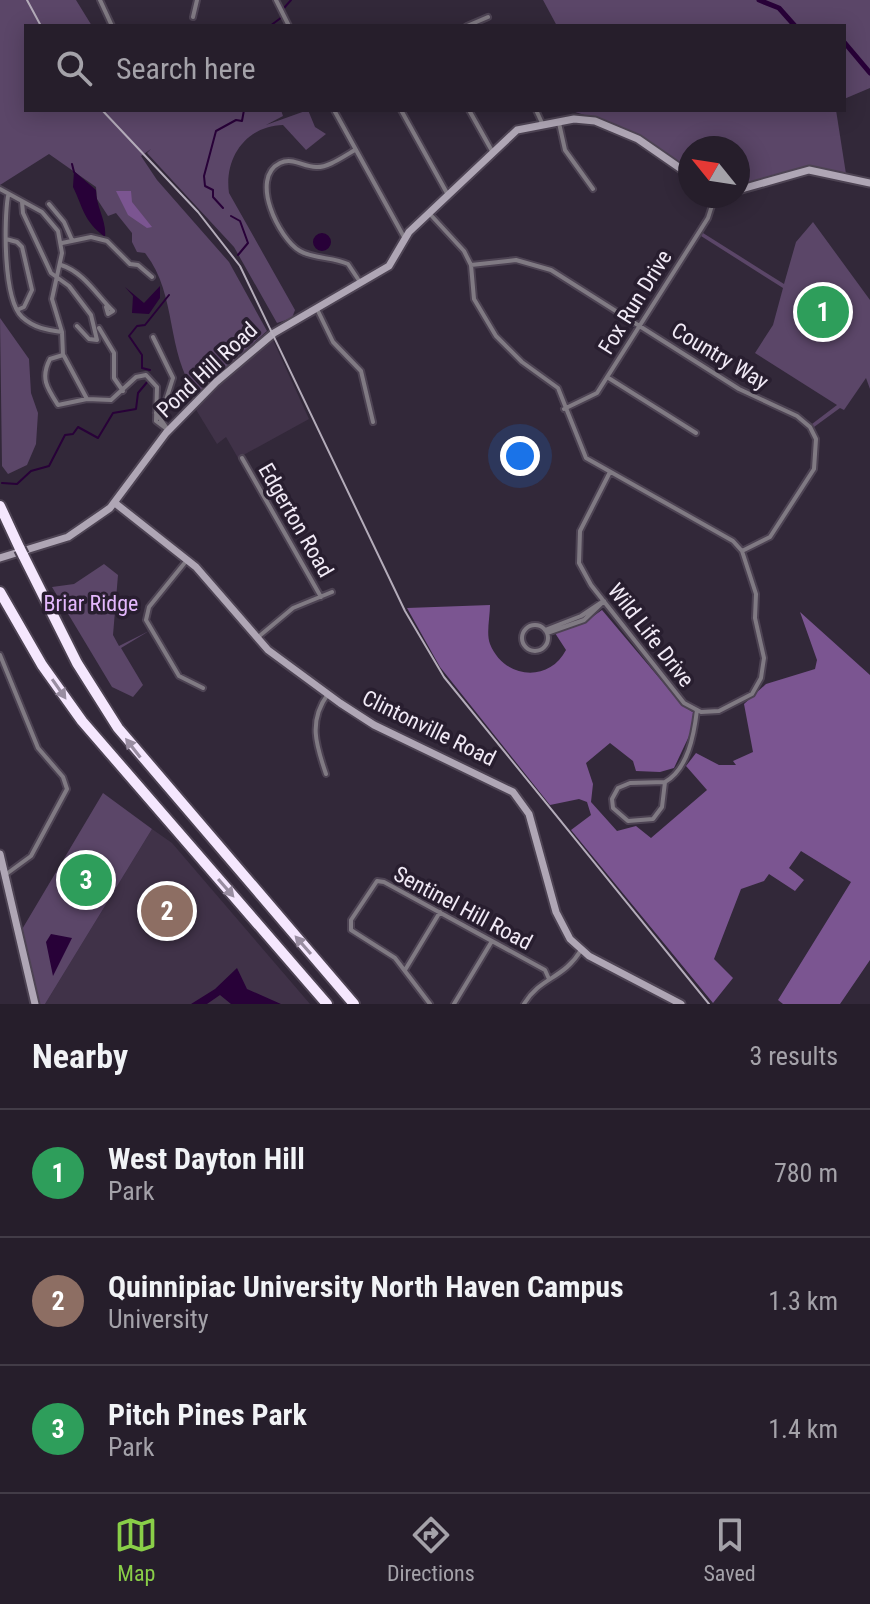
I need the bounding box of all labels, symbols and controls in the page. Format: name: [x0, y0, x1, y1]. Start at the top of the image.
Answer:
search box: [24, 24, 846, 112]
icon: search: [52, 46, 96, 90]
text: Search here: [116, 51, 256, 86]
north arrow: [678, 136, 750, 208]
street label: Fox Run Drive: [593, 245, 677, 359]
pin: 1: [797, 282, 849, 342]
street label: Pond Hill Road: [152, 317, 262, 423]
street label: Country Way: [667, 317, 773, 395]
your location: [500, 436, 540, 476]
street label: Edgerton Road: [253, 459, 339, 581]
street label: Wild Life Drive: [603, 578, 699, 692]
park label: Briar Ridge: [44, 591, 138, 616]
one-way arrow: [51, 678, 67, 700]
street label: Clintonville Road: [358, 685, 500, 771]
one-way arrow: [126, 738, 142, 758]
pin: 3: [60, 850, 112, 910]
street label: Sentinel Hill Road: [390, 861, 536, 955]
one-way arrow: [217, 877, 234, 897]
pin: 2: [141, 881, 193, 941]
one-way arrow: [295, 936, 312, 956]
text: Nearby: [32, 1036, 128, 1076]
text: 3 results: [749, 1041, 838, 1071]
text: West Dayton Hill: [108, 1141, 305, 1176]
text: 1: [51, 1158, 65, 1188]
text: 780 m: [774, 1158, 838, 1188]
text: Park: [108, 1176, 154, 1206]
text: Quinnipiac University North Haven Campus: [108, 1269, 624, 1304]
text: 2: [51, 1286, 65, 1316]
text: 1.3 km: [768, 1286, 838, 1316]
text: University: [108, 1304, 209, 1334]
text: Pitch Pines Park: [108, 1397, 307, 1432]
text: 3: [51, 1414, 65, 1444]
text: 1.4 km: [768, 1414, 838, 1444]
text: Park: [108, 1432, 154, 1462]
tab: Map: [114, 1513, 158, 1586]
tab: Directions: [387, 1513, 475, 1586]
tab: Saved: [703, 1513, 756, 1586]

